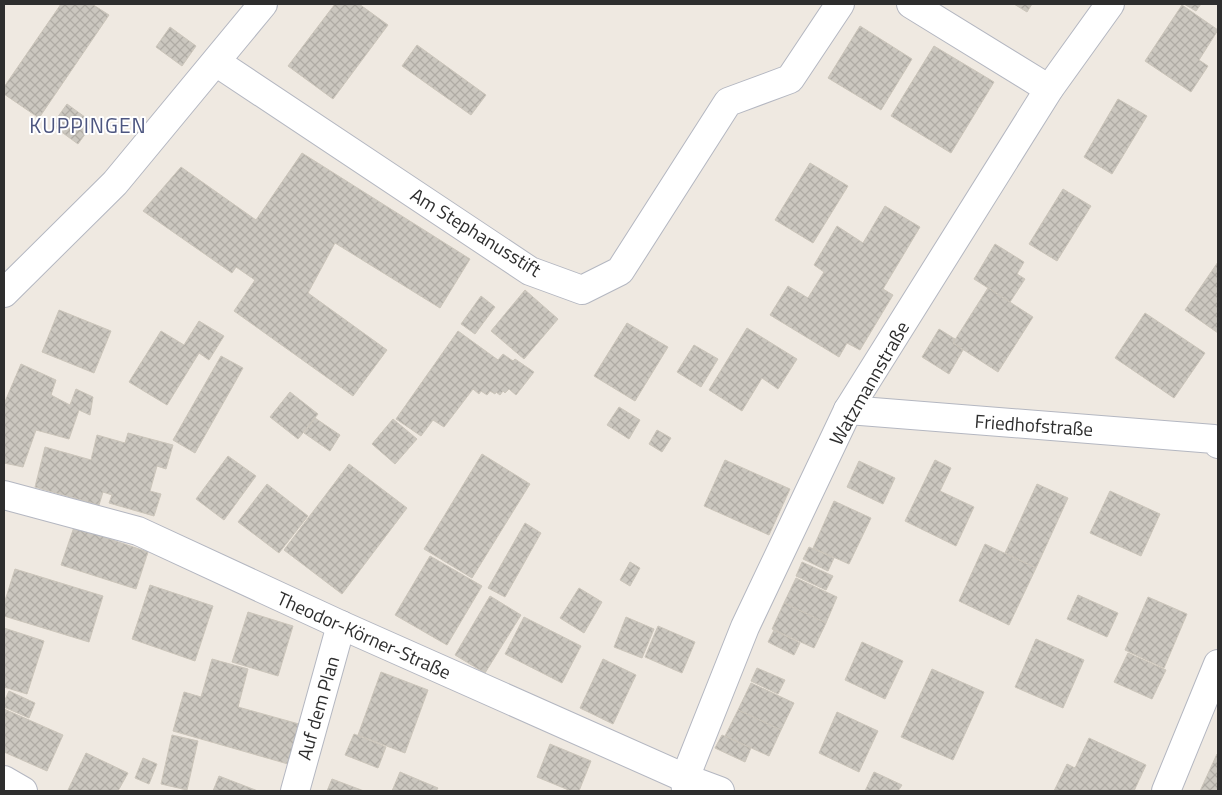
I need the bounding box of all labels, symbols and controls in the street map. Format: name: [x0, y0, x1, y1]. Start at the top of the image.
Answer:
district label: KUPPINGEN: [29, 109, 147, 141]
street label: Am Stephanusstift: [405, 180, 548, 284]
street label: Watzmannstraße: [821, 315, 916, 450]
street label: Friedhofstraße: [974, 406, 1094, 443]
street label: Theodor-Körner-Straße: [273, 583, 456, 686]
street label: Auf dem Plan: [289, 652, 346, 763]

